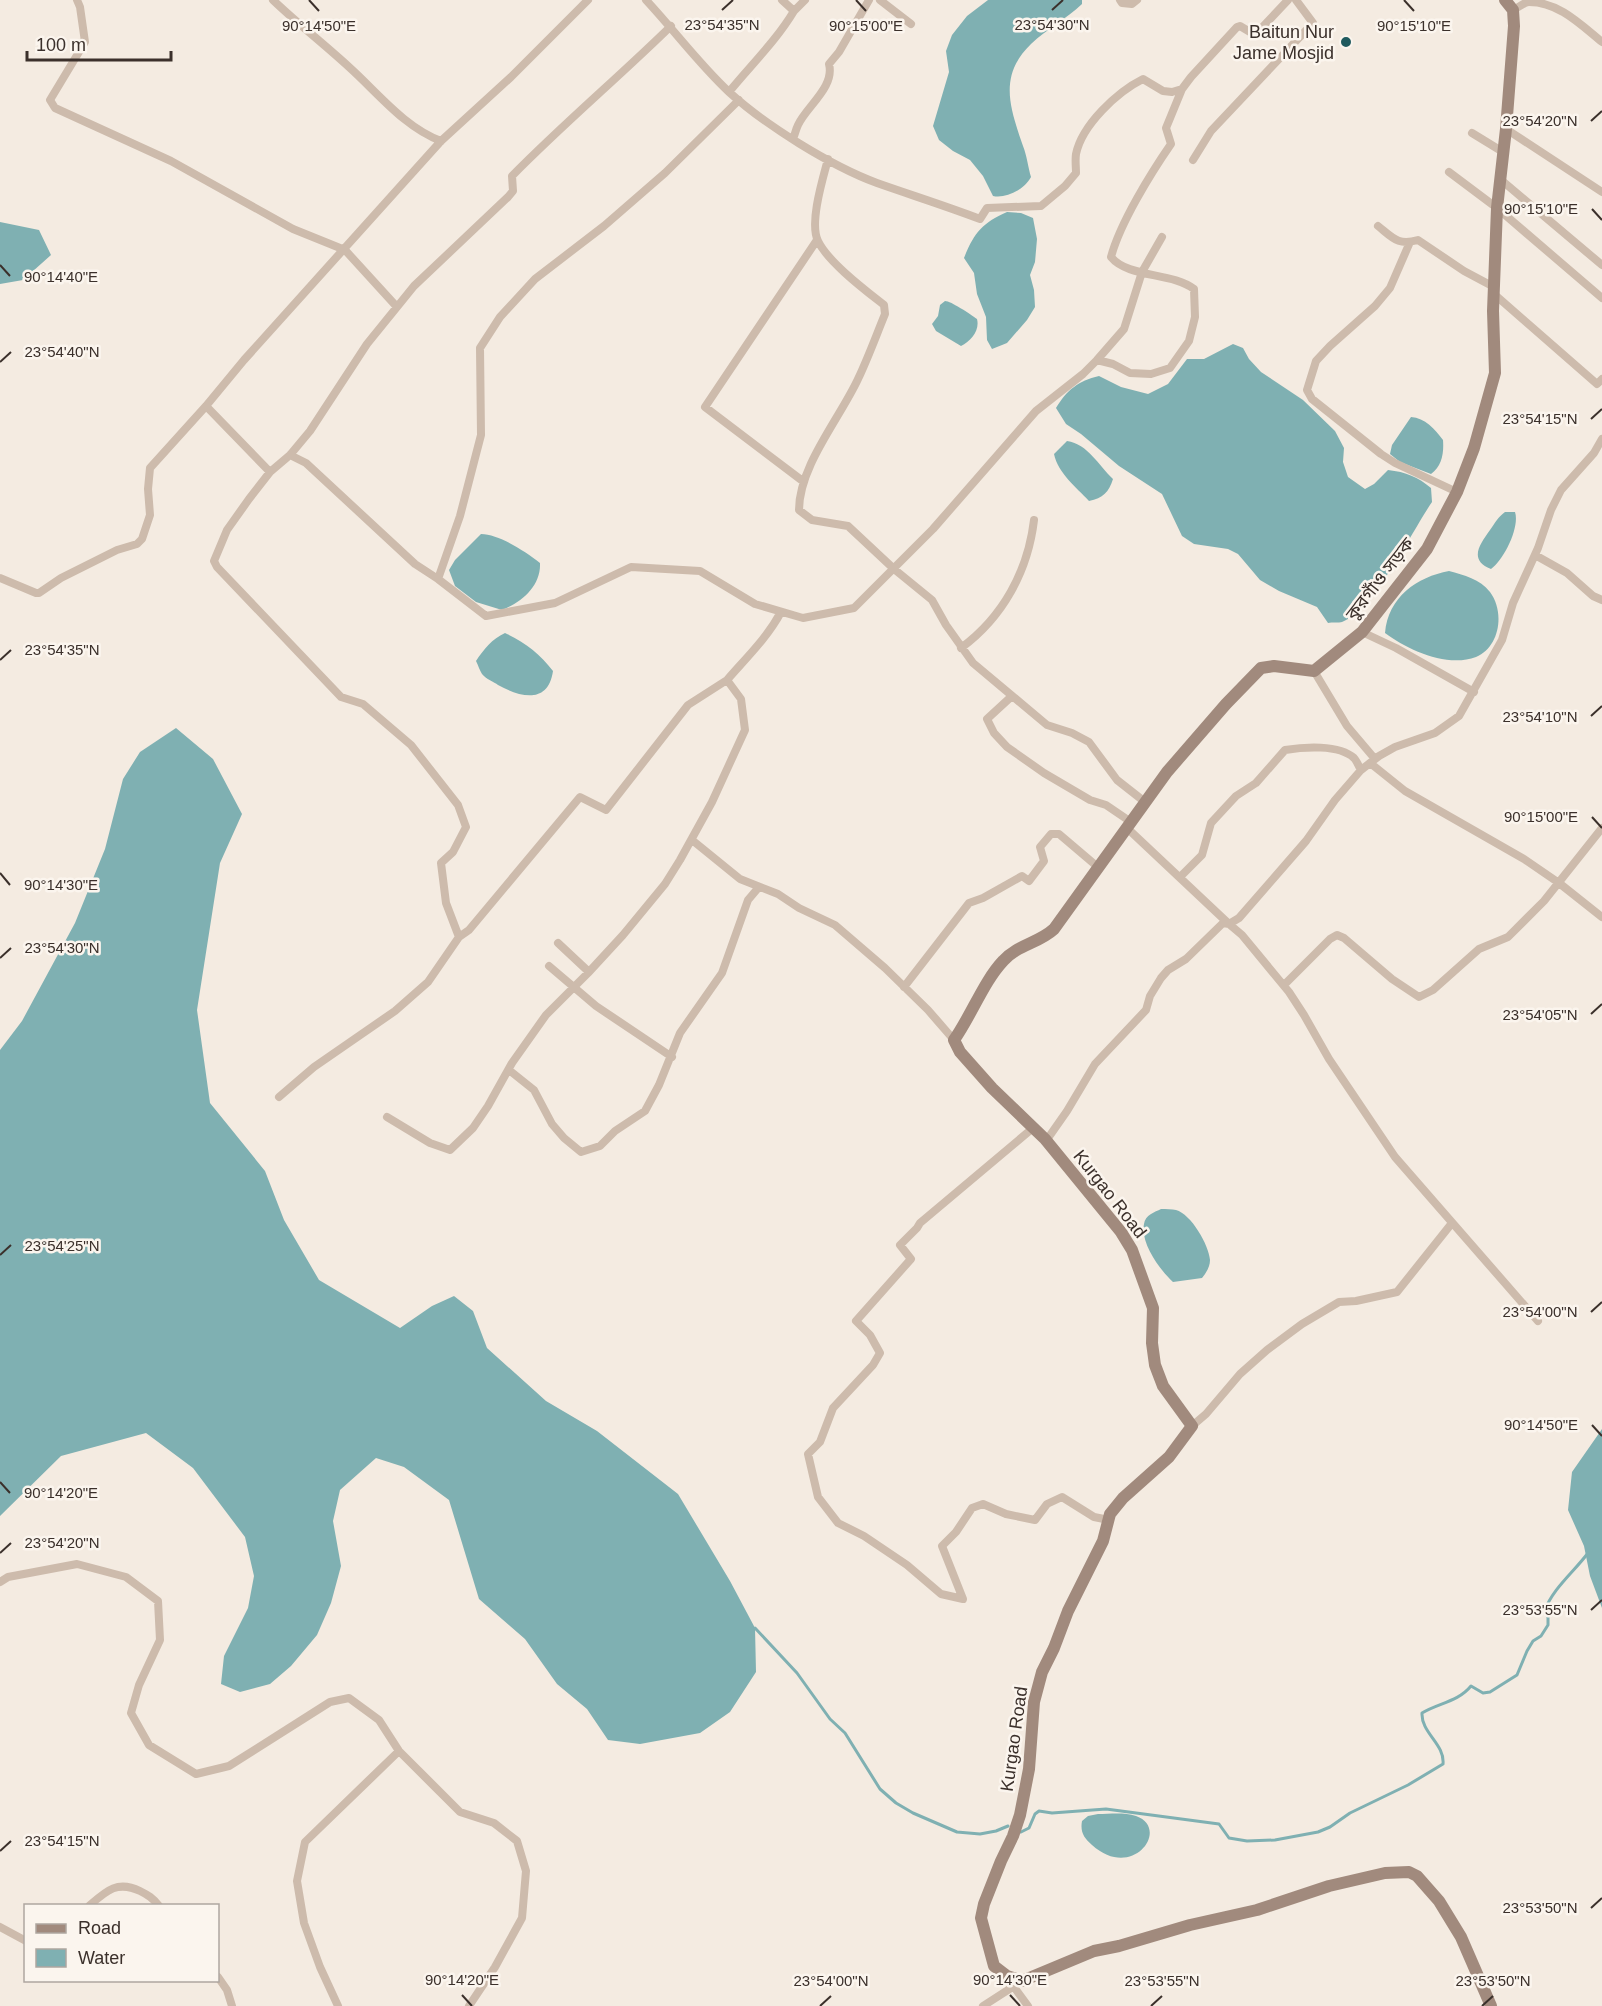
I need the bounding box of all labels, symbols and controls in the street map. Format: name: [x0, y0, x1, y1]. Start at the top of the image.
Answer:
text: 23°54'35"N: [684, 16, 760, 33]
text: 23°54'30"N: [1014, 16, 1090, 33]
text: 90°14'50"E: [282, 17, 356, 34]
text: 90°15'00"E: [829, 17, 903, 34]
text: 90°15'10"E: [1377, 17, 1451, 34]
place label: Baitun Nur Jame Mosjid: [1233, 22, 1334, 63]
scale bar: [27, 24, 171, 62]
text: 100 m: [36, 35, 86, 55]
marker: Baitun Nur Jame Mosjid: [1339, 35, 1353, 49]
text: 23°54'20"N: [1502, 112, 1578, 129]
text: 90°15'10"E: [1504, 200, 1578, 217]
text: 90°14'40"E: [24, 268, 98, 285]
text: 23°54'40"N: [24, 343, 100, 360]
text: 23°54'15"N: [1502, 410, 1578, 427]
street label: কুরগাঁও সড়ক: [1341, 534, 1419, 625]
text: 23°54'35"N: [24, 641, 100, 658]
text: 23°54'10"N: [1502, 708, 1578, 725]
text: 90°15'00"E: [1504, 808, 1578, 825]
text: 90°14'30"E: [24, 876, 98, 893]
text: 23°54'30"N: [24, 939, 100, 956]
text: 23°54'05"N: [1502, 1006, 1578, 1023]
street label: Kurgao Road: [1069, 1146, 1151, 1242]
text: 23°54'25"N: [24, 1237, 100, 1254]
text: 23°54'00"N: [1502, 1303, 1578, 1320]
text: 90°14'50"E: [1504, 1416, 1578, 1433]
text: 90°14'20"E: [24, 1484, 98, 1501]
text: 23°54'20"N: [24, 1534, 100, 1551]
text: 23°53'55"N: [1502, 1601, 1578, 1618]
street label: Kurgao Road: [997, 1685, 1031, 1793]
text: 23°54'15"N: [24, 1832, 100, 1849]
text: 23°53'50"N: [1502, 1899, 1578, 1916]
legend: [24, 1904, 219, 1982]
text: Road: [78, 1918, 121, 1938]
text: Water: [78, 1948, 125, 1968]
text: 90°14'20"E: [425, 1971, 499, 1988]
text: 90°14'30"E: [973, 1971, 1047, 1988]
text: 23°54'00"N: [793, 1972, 869, 1989]
text: 23°53'55"N: [1124, 1972, 1200, 1989]
text: 23°53'50"N: [1455, 1972, 1531, 1989]

